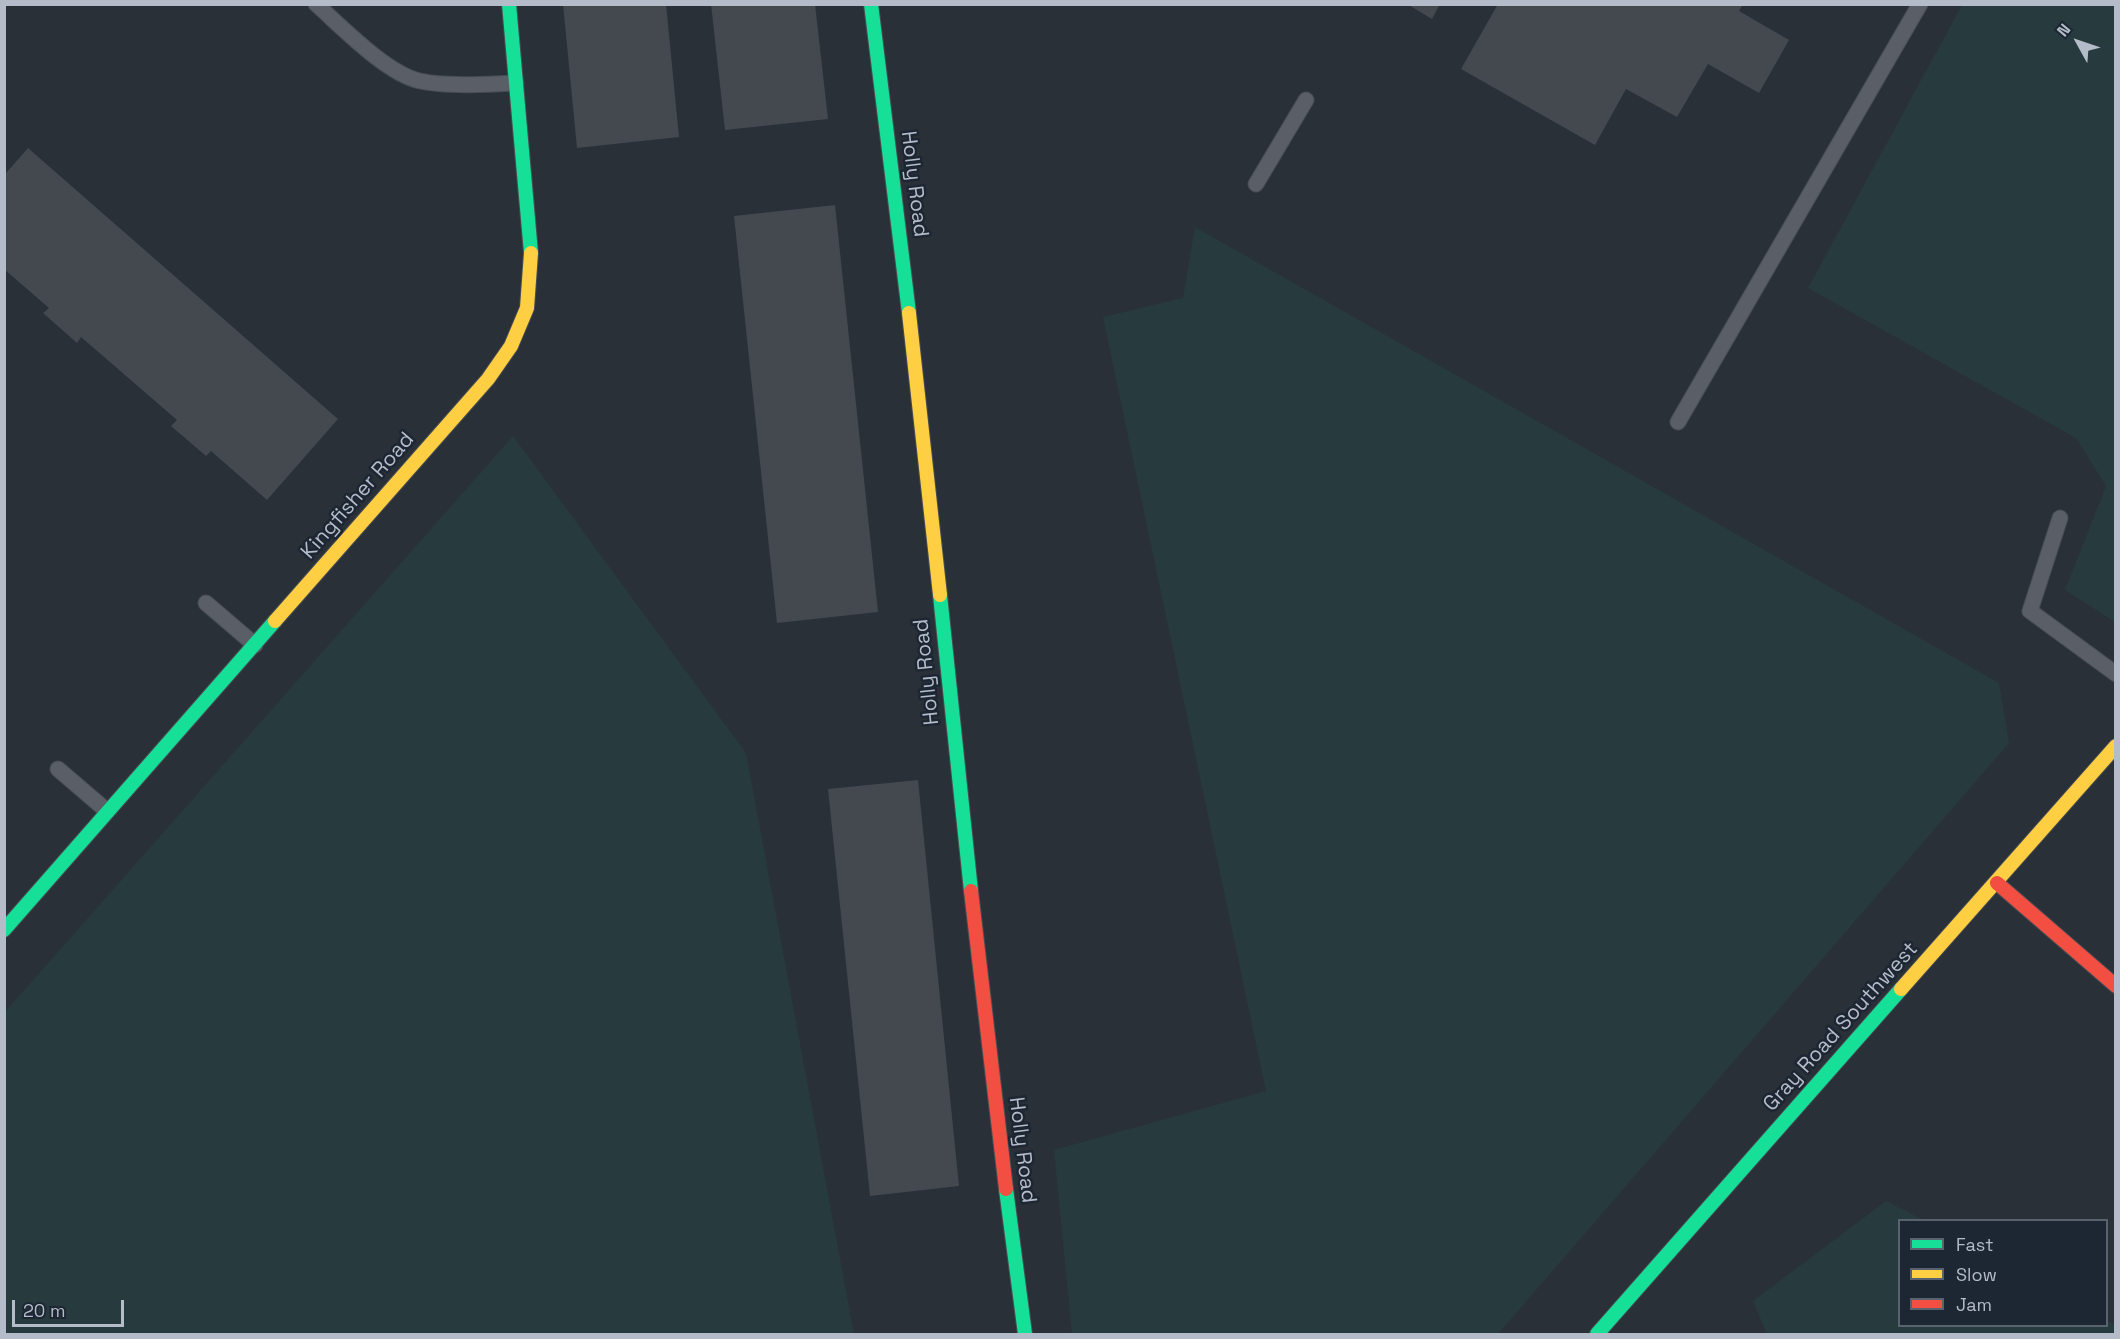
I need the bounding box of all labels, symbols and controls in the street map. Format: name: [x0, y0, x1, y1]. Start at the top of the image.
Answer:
north arrow: [2048, 12, 2108, 72]
text: N: [2052, 19, 2075, 41]
street label: Holly Road: [895, 129, 933, 239]
street label: Kingfisher Road: [296, 428, 420, 564]
street label: Holly Road: [909, 618, 945, 726]
street label: Gray Road Southwest: [1758, 937, 1924, 1117]
street label: Holly Road: [1003, 1095, 1041, 1205]
legend: [1898, 1219, 2108, 1327]
text: Fast: [1956, 1233, 1993, 1256]
text: Slow: [1956, 1263, 1997, 1286]
scale bar: [15, 1288, 128, 1326]
text: Jam: [1956, 1293, 1992, 1316]
text: 20 m: [23, 1299, 66, 1322]

